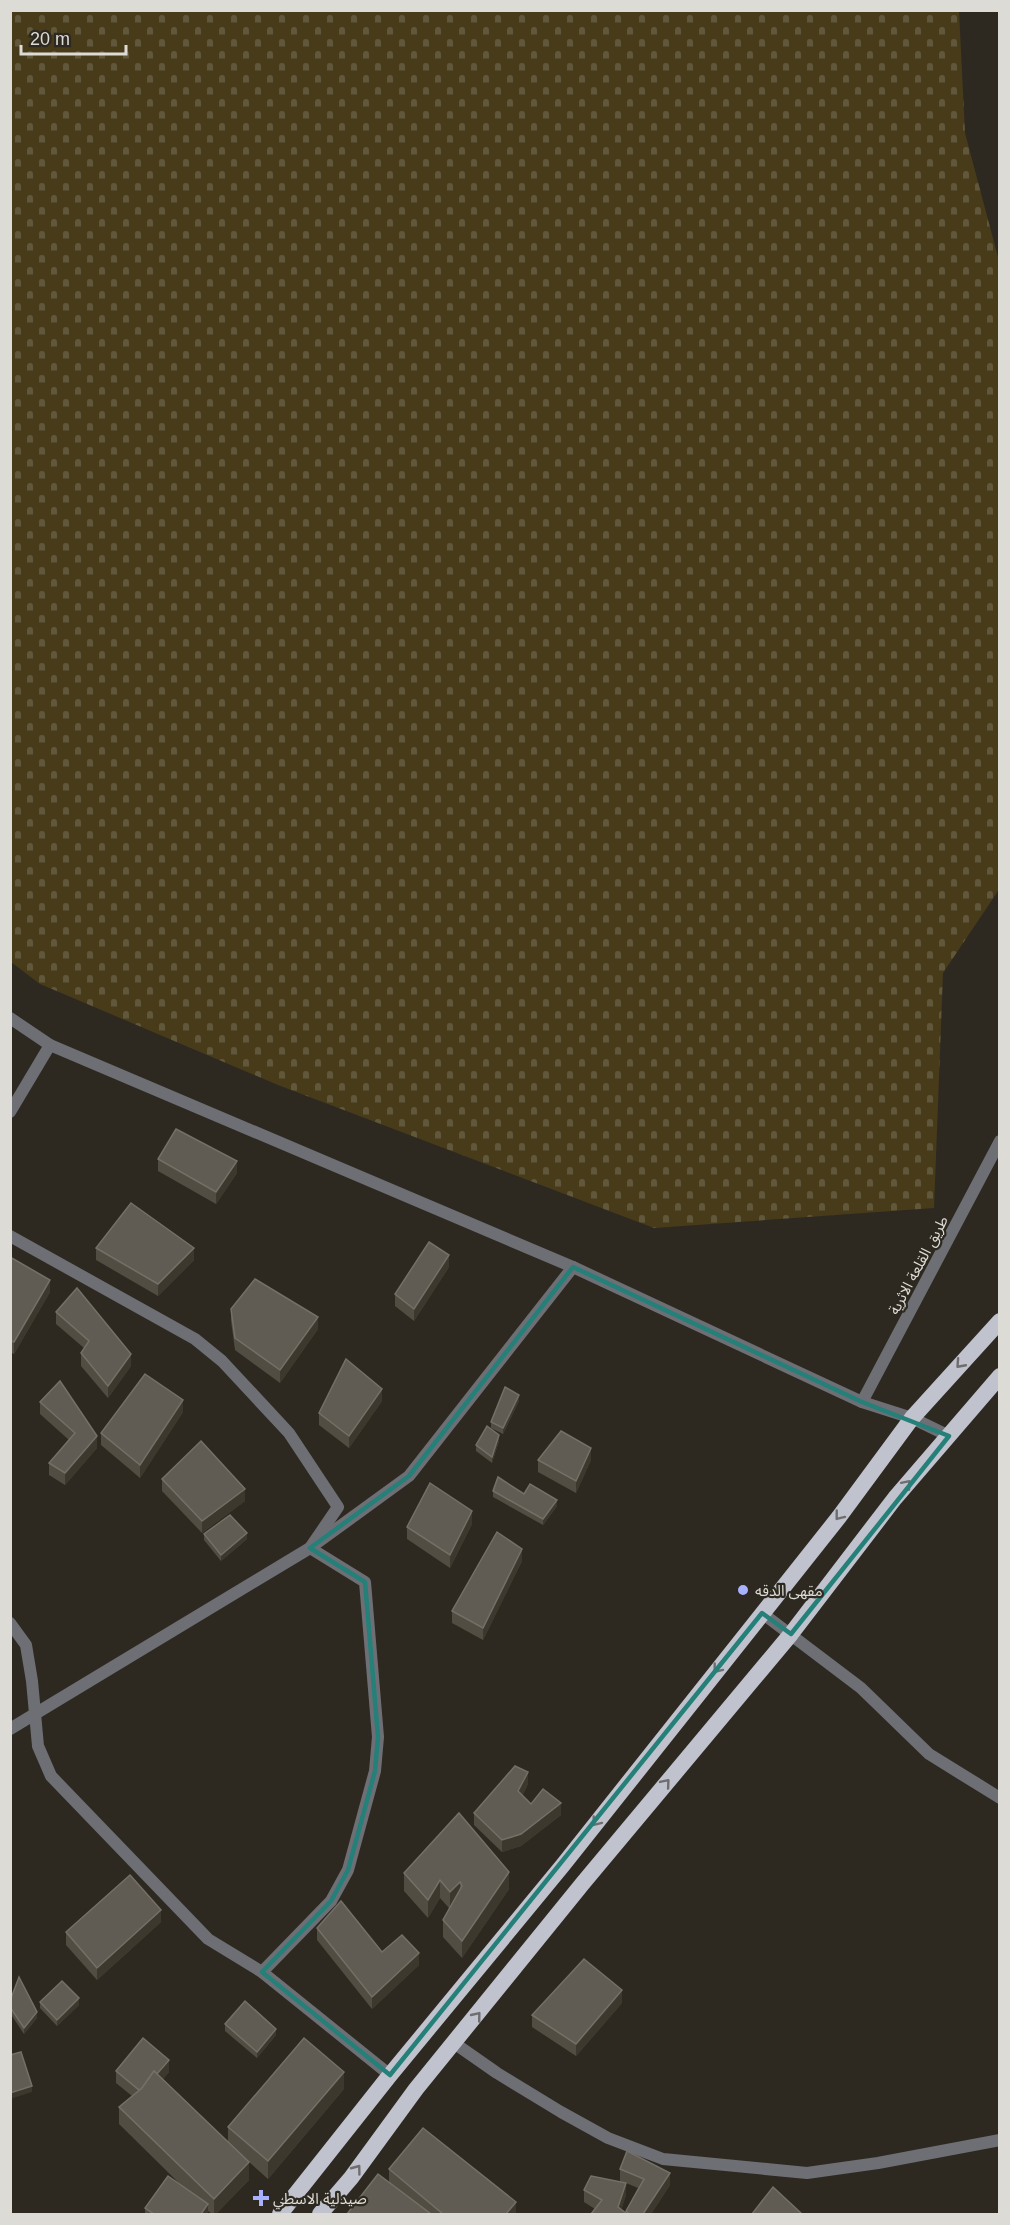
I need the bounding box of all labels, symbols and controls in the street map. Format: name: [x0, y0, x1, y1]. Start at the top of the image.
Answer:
scale bar: [21, 18, 126, 56]
text: 20 m: [30, 29, 70, 49]
street label: طريق القلعة الاثرية: [885, 1213, 953, 1318]
one-way arrow: [956, 1358, 967, 1368]
one-way arrow: [900, 1480, 911, 1491]
one-way arrow: [835, 1510, 846, 1521]
place label: مقهى الدقه: [755, 1582, 823, 1600]
marker: مقهى الدقه: [736, 1583, 750, 1597]
one-way arrow: [714, 1662, 725, 1673]
one-way arrow: [659, 1779, 670, 1790]
one-way arrow: [593, 1815, 604, 1826]
one-way arrow: [469, 2011, 480, 2022]
one-way arrow: [350, 2165, 361, 2176]
place label: صيدلية الاسطي: [273, 2190, 367, 2210]
marker: صيدلية الاسطي: [254, 2191, 268, 2205]

